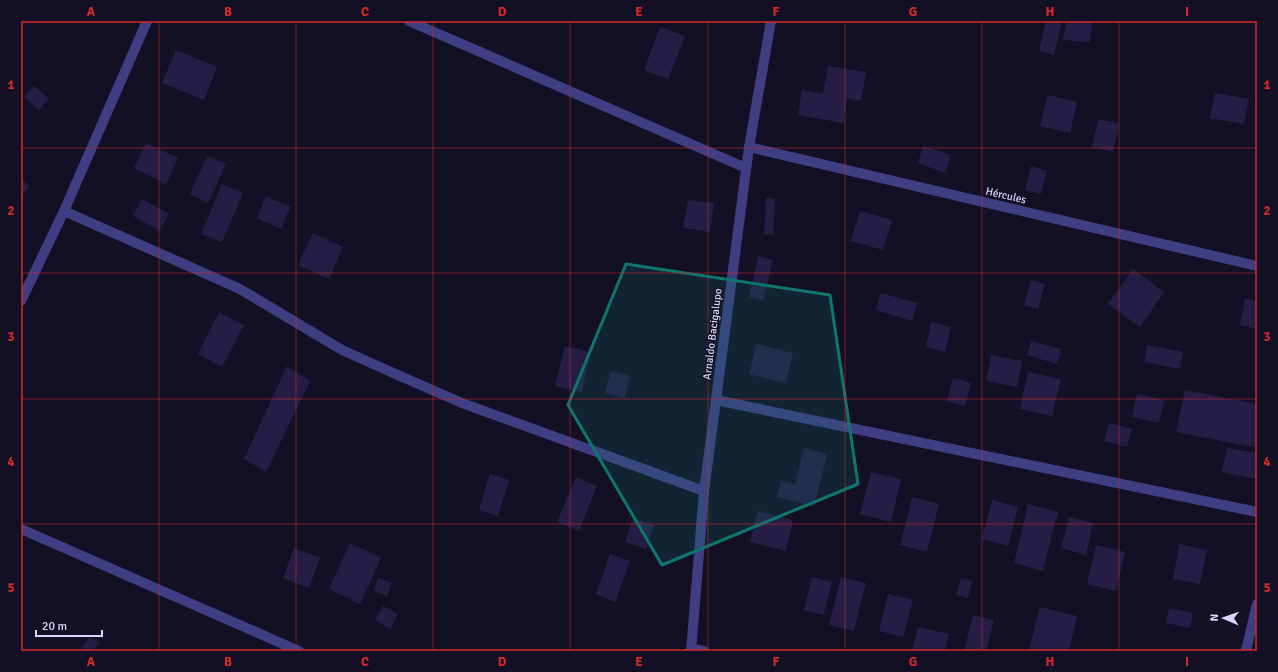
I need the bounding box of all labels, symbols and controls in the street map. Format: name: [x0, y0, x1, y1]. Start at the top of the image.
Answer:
text: A: [87, 4, 96, 20]
text: B: [224, 4, 232, 20]
text: C: [361, 4, 369, 20]
text: D: [498, 4, 507, 20]
text: E: [635, 4, 643, 20]
text: F: [773, 4, 780, 20]
text: G: [909, 4, 917, 20]
text: H: [1046, 4, 1054, 20]
text: I: [1185, 4, 1189, 20]
text: 1: [7, 77, 15, 93]
text: 1: [1263, 77, 1271, 93]
street label: Hércules: [984, 184, 1028, 207]
text: 2: [7, 203, 15, 219]
text: 2: [1263, 203, 1271, 219]
street label: Arnaldo Bacigalupo: [700, 287, 725, 381]
text: 3: [7, 329, 15, 345]
text: 3: [1263, 329, 1271, 345]
text: 4: [7, 454, 15, 470]
text: 4: [1263, 454, 1271, 470]
text: 5: [7, 580, 15, 596]
text: 5: [1263, 580, 1271, 596]
north arrow: [1204, 598, 1244, 638]
scale bar: [36, 612, 102, 638]
text: N: [1208, 614, 1221, 622]
text: 20 m: [42, 619, 67, 634]
text: A: [87, 654, 96, 670]
text: B: [224, 654, 232, 670]
text: C: [361, 654, 369, 670]
text: D: [498, 654, 507, 670]
text: E: [635, 654, 643, 670]
text: F: [773, 654, 780, 670]
text: G: [909, 654, 917, 670]
text: H: [1046, 654, 1054, 670]
text: I: [1185, 654, 1189, 670]

